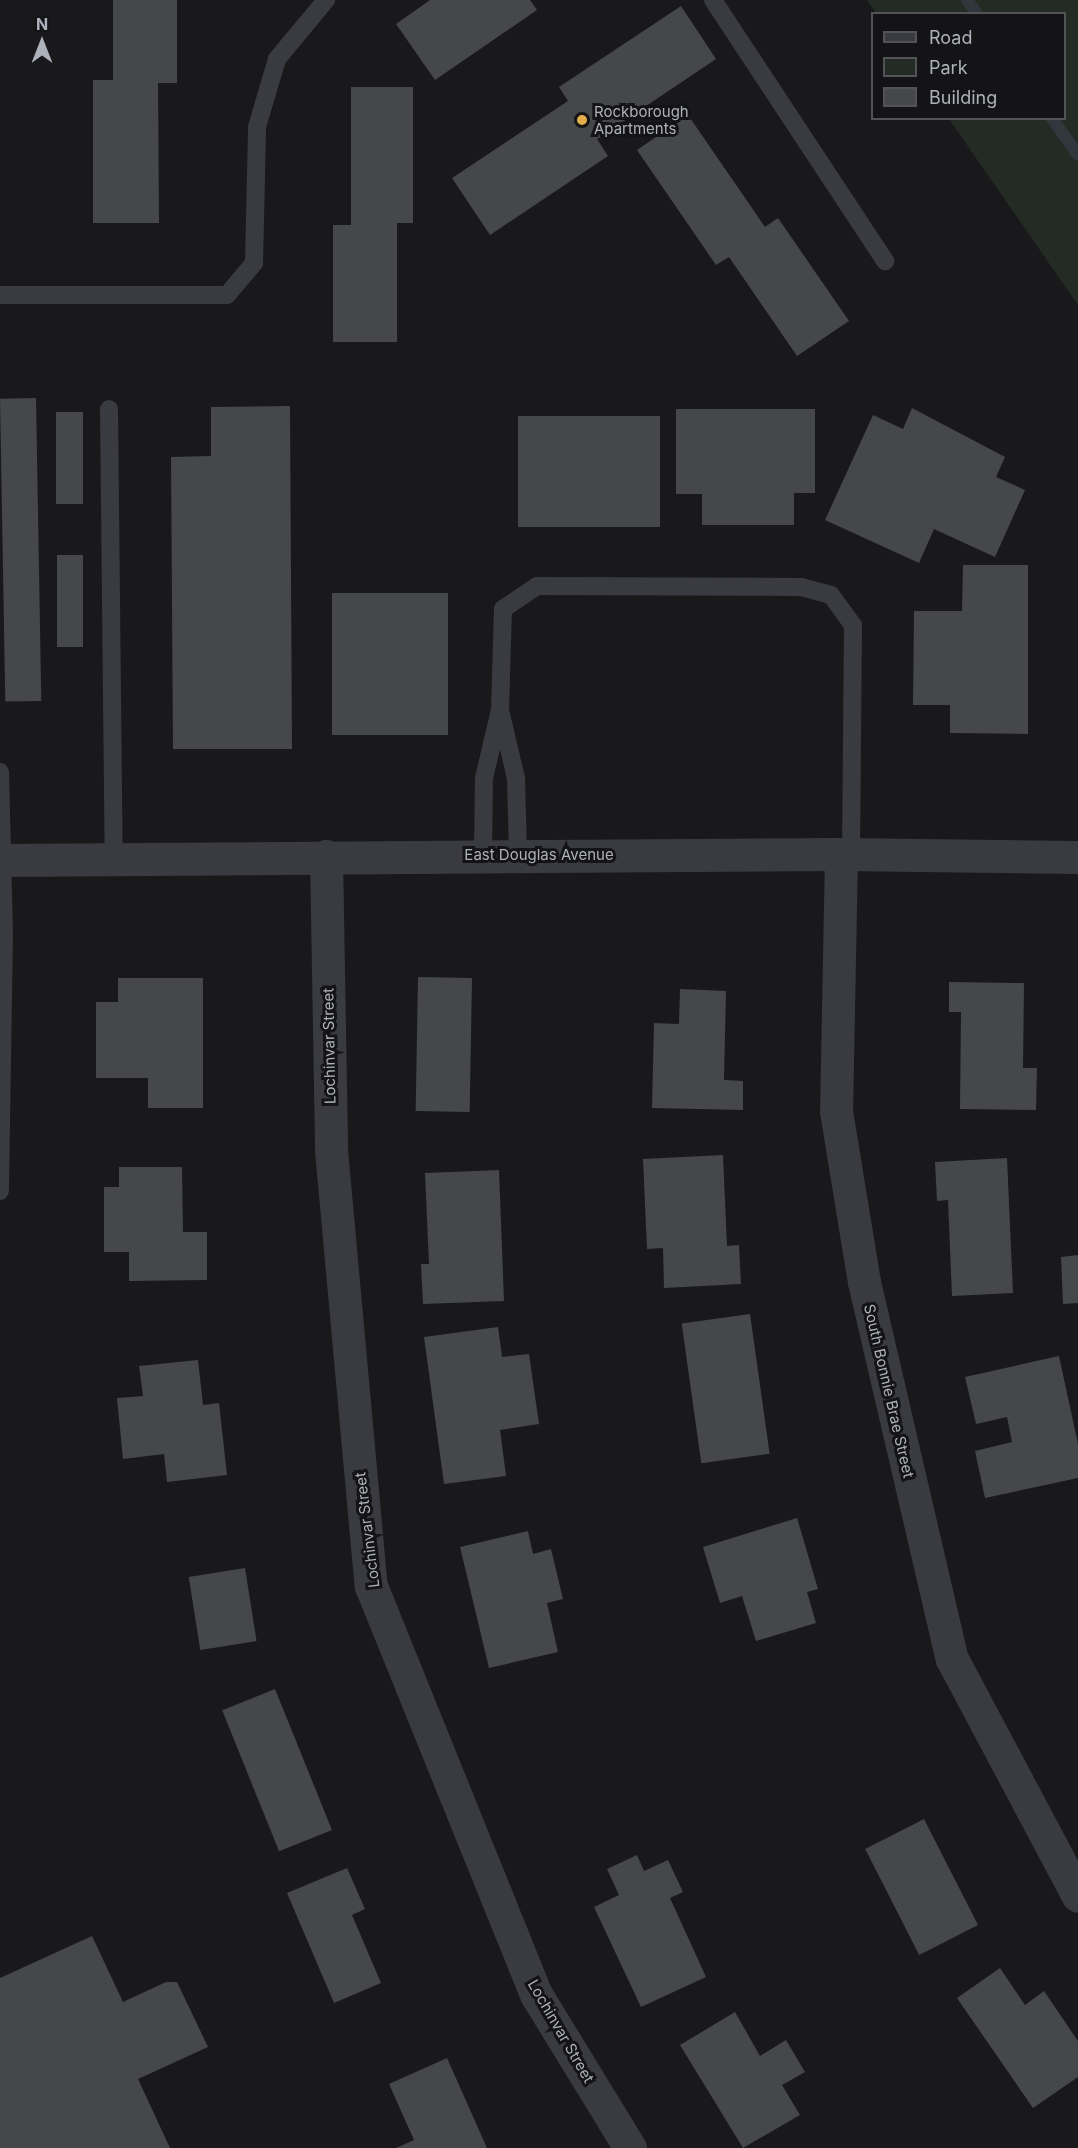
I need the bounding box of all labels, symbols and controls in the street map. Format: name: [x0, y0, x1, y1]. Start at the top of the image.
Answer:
north arrow: [12, 12, 72, 72]
legend: [871, 12, 1066, 120]
text: N: [36, 14, 48, 34]
text: Road: [929, 27, 972, 48]
text: Park: [929, 57, 968, 78]
text: Building: [929, 87, 997, 108]
place label: Rockborough Apartments: [594, 102, 689, 137]
marker: Rockborough Apartments: [575, 113, 589, 127]
street label: East Douglas Avenue: [464, 846, 614, 864]
street label: Lochinvar Street: [319, 988, 339, 1104]
street label: South Bonnie Brae Street: [860, 1302, 918, 1480]
street label: Lochinvar Street: [351, 1471, 383, 1589]
street label: Lochinvar Street: [524, 1976, 598, 2086]

